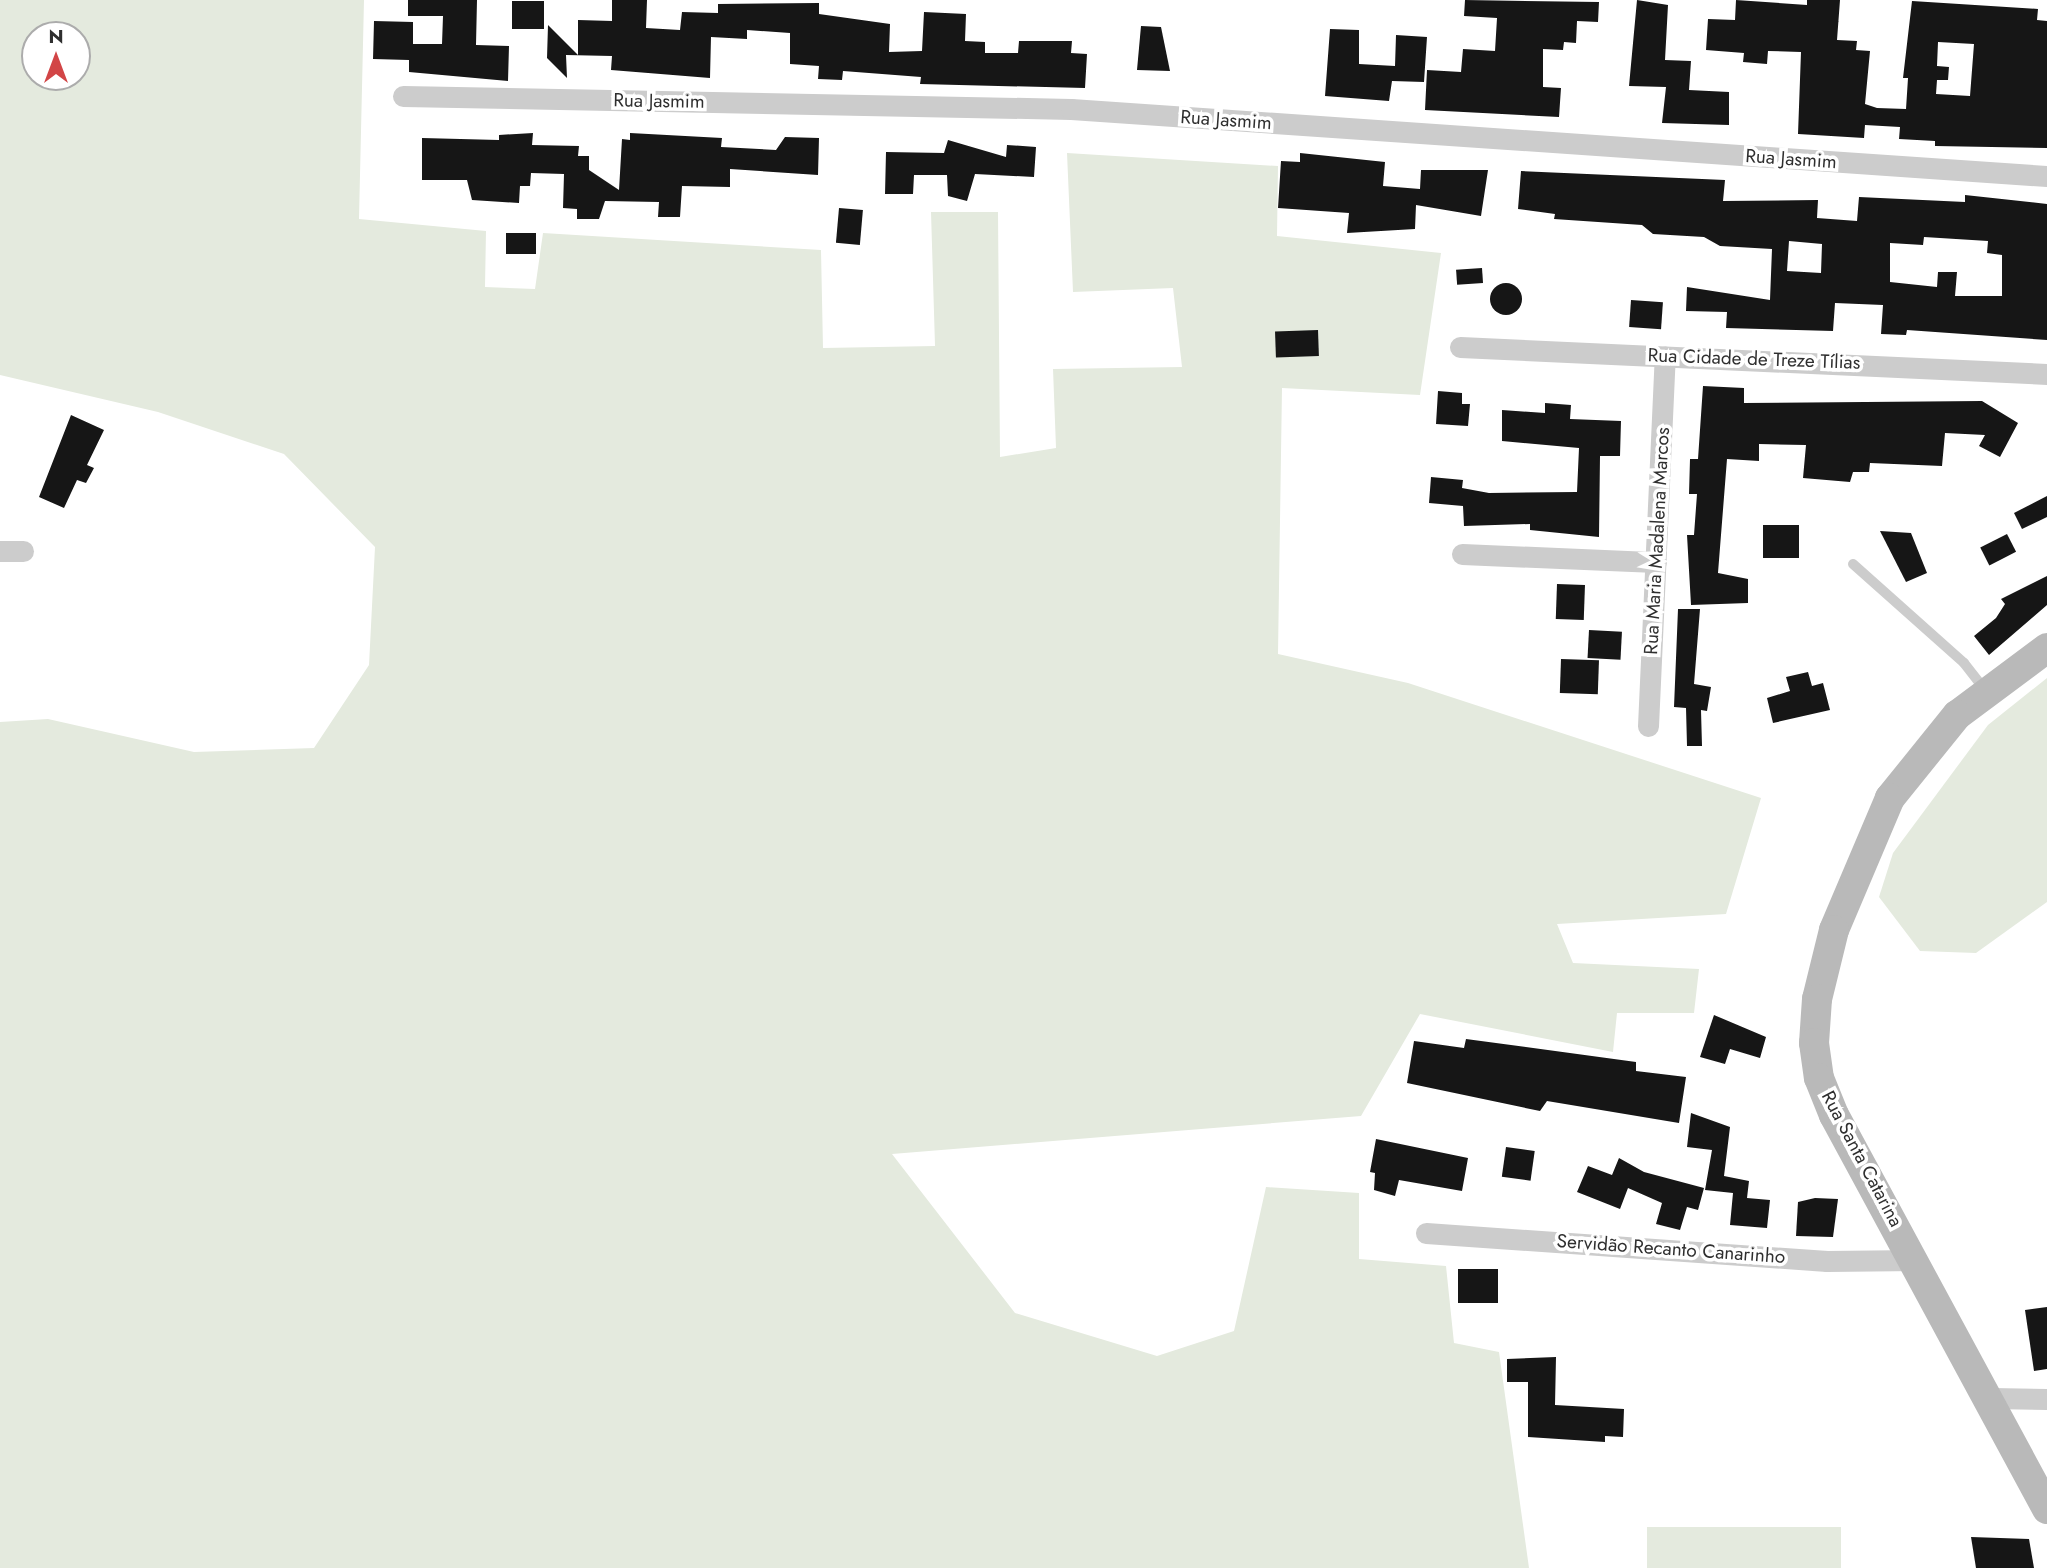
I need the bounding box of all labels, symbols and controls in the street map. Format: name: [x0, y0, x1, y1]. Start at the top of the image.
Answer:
north arrow: [21, 21, 91, 91]
text: N: [48, 23, 64, 50]
street label: Rua Jasmim: [613, 89, 705, 113]
street label: Rua Jasmim: [1180, 105, 1272, 135]
street label: Rua Jasmim: [1745, 144, 1837, 174]
street label: Rua Cidade de Treze Tílias: [1647, 344, 1861, 374]
street label: Rua Maria Madalena Marcos: [1640, 427, 1674, 655]
street label: Rua Santa Catarina: [1817, 1087, 1907, 1231]
street label: Servidão Recanto Canarinho: [1556, 1230, 1786, 1268]

